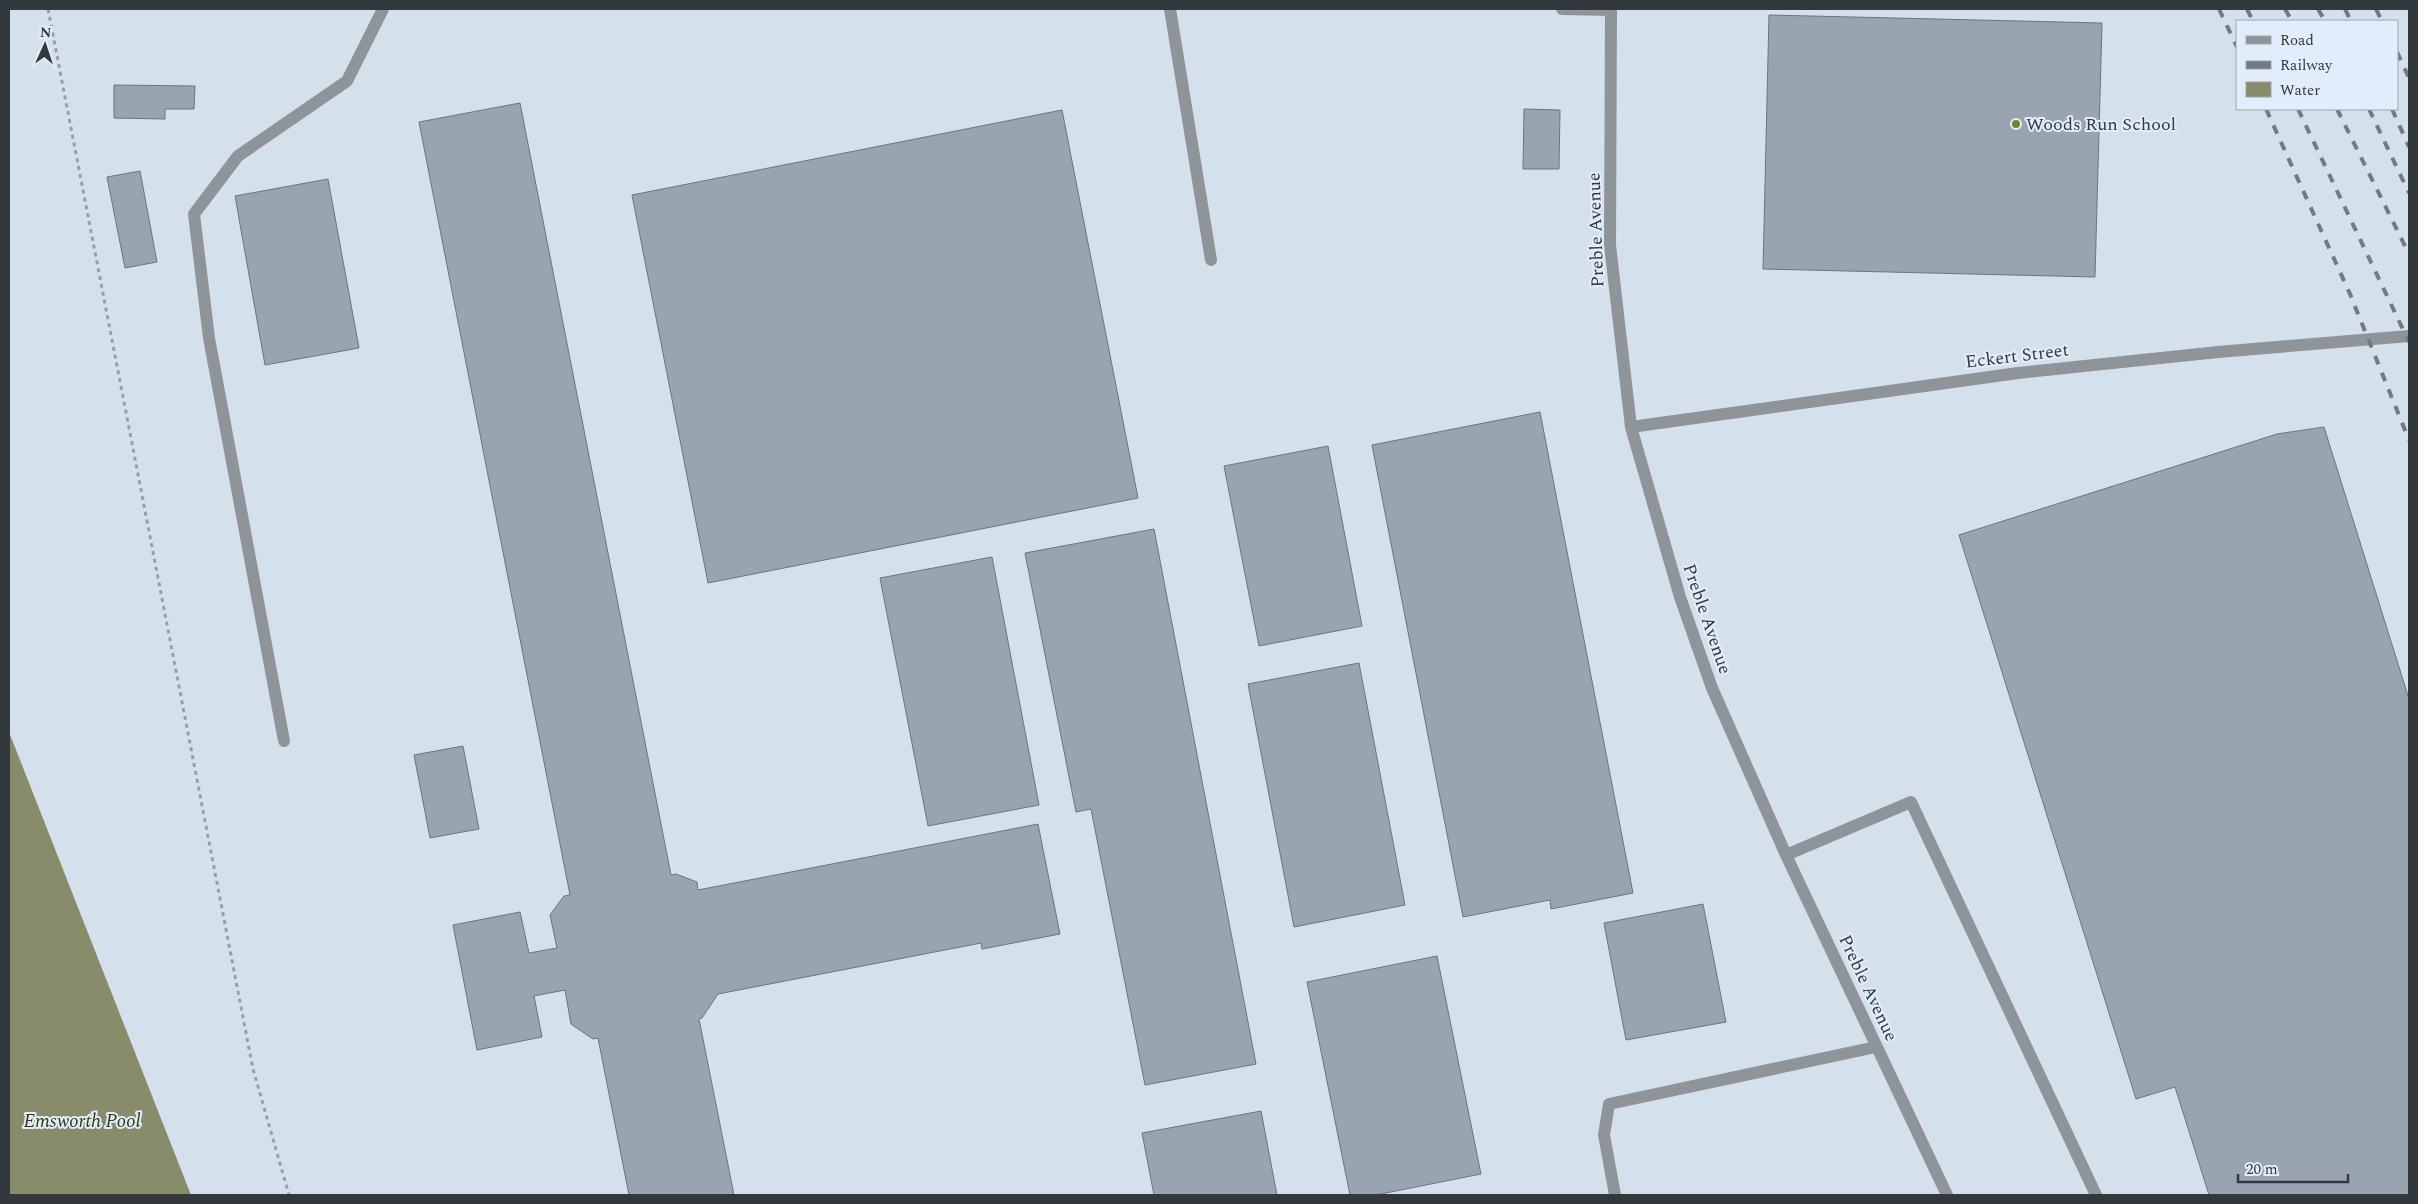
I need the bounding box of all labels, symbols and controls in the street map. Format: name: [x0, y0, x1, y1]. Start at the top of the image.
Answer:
north arrow: [20, 20, 70, 70]
legend: [2236, 20, 2398, 110]
text: N: [39, 22, 52, 43]
text: Road: [2280, 29, 2314, 52]
text: Railway: [2280, 54, 2333, 77]
text: Water: [2280, 79, 2320, 102]
place label: Woods Run School: [2026, 111, 2176, 138]
marker: Woods Run School: [2010, 118, 2022, 130]
street label: Preble Avenue: [1580, 172, 1612, 288]
street label: Eckert Street: [1964, 336, 2070, 376]
street label: Preble Avenue: [1675, 560, 1739, 678]
street label: Preble Avenue: [1831, 930, 1905, 1046]
water label: Emsworth Pool: [23, 1107, 141, 1136]
scale bar: [2238, 1152, 2348, 1184]
text: 20 m: [2246, 1158, 2278, 1181]

